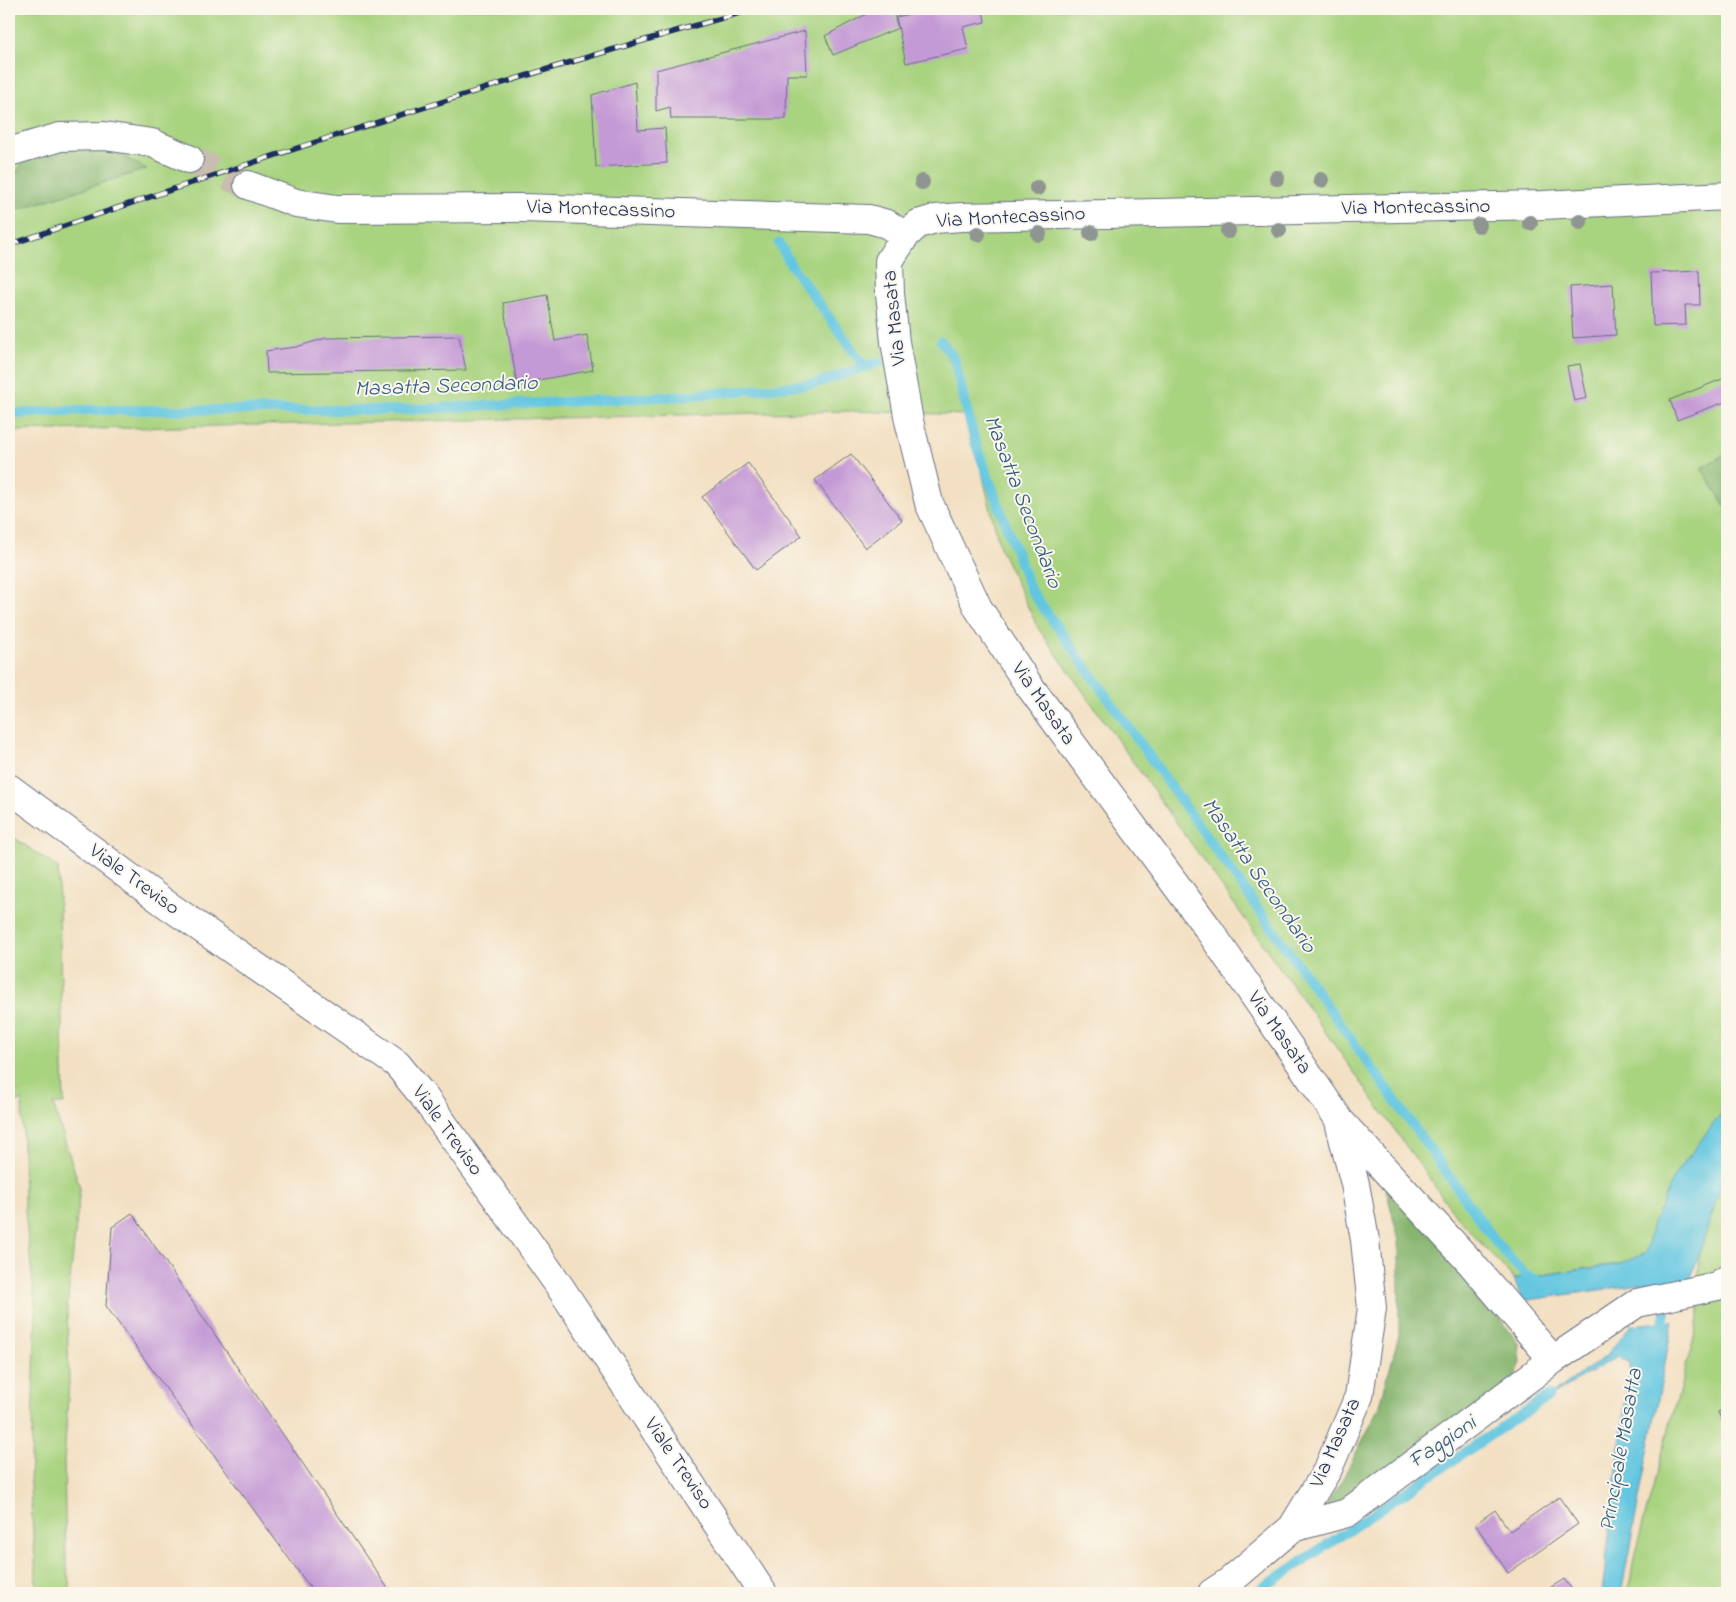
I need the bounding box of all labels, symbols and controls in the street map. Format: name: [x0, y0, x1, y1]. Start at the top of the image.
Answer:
street label: Via Montecassino: [525, 192, 676, 228]
street label: Via Montecassino: [1340, 192, 1491, 224]
street label: Via Montecassino: [935, 199, 1086, 237]
street label: Via Masata: [875, 269, 915, 368]
water label: Masatta Secondario: [354, 368, 540, 406]
water label: Masatta Secondario: [974, 411, 1070, 595]
street label: Via Masata: [1003, 655, 1083, 752]
water label: Masatta Secondario: [1192, 792, 1324, 961]
street label: Viale Treviso: [82, 836, 186, 923]
street label: Via Masata: [1239, 984, 1319, 1081]
street label: Viale Treviso: [403, 1079, 490, 1183]
water label: Principale Masatta: [1592, 1365, 1652, 1534]
street label: Via Masata: [1302, 1393, 1369, 1494]
water label: Faggioni: [1402, 1407, 1485, 1478]
street label: Viale Treviso: [635, 1411, 720, 1516]

